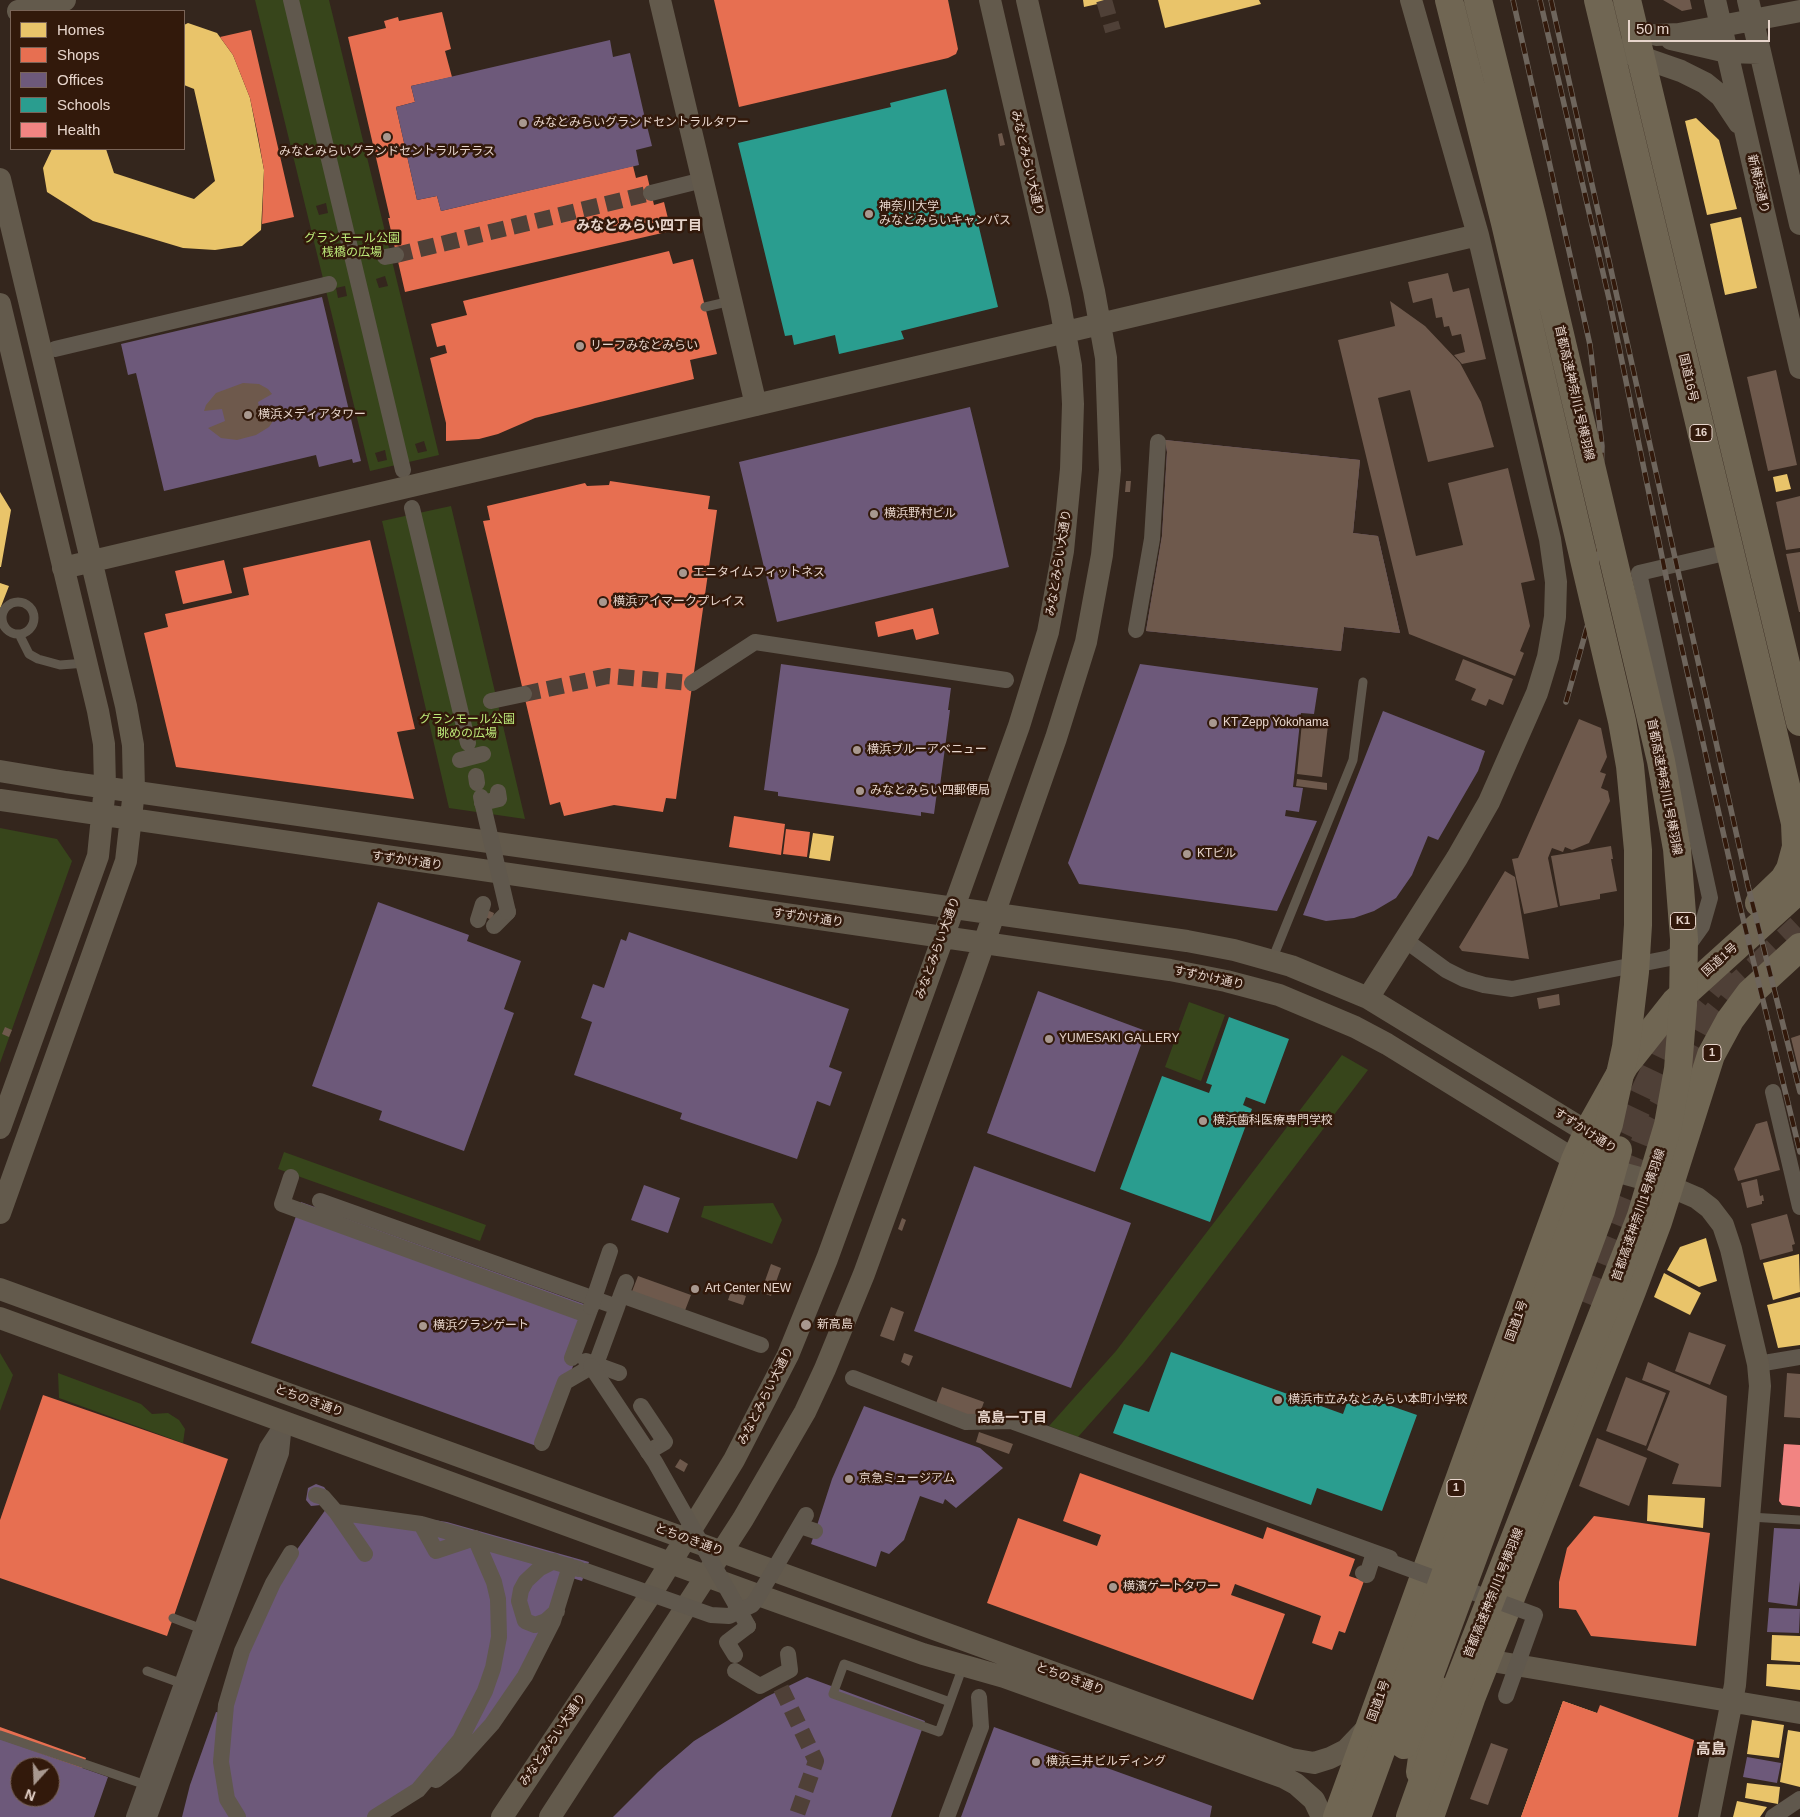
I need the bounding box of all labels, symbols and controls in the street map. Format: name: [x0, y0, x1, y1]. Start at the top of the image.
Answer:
legend: [10, 10, 185, 150]
scale bar: [1630, 10, 1772, 42]
text: 50 m: [1636, 20, 1669, 37]
text: Homes: [57, 21, 105, 38]
text: Shops: [57, 46, 100, 63]
text: Offices: [57, 71, 103, 88]
text: Schools: [57, 96, 110, 113]
street label: みなとみらい大通り: [1008, 109, 1046, 217]
place label: みなとみらいグランドセントラルタワー: [533, 116, 749, 130]
marker: みなとみらいグランドセントラルタワー: [517, 117, 529, 129]
text: Health: [57, 121, 100, 138]
marker: みなとみらいグランドセントラルテラス: [381, 131, 393, 143]
place label: みなとみらいグランドセントラルテラス: [279, 145, 495, 159]
street label: 新横浜通り: [1744, 153, 1772, 215]
place label: 神奈川大学 みなとみらいキャンパス: [879, 200, 1011, 228]
marker: 神奈川大学 みなとみらいキャンパス: [863, 208, 875, 220]
district label: みなとみらい四丁目: [576, 218, 702, 234]
park label: グランモール公園 桟橋の広場: [304, 232, 400, 260]
street label: 首都高速神奈川1号横羽線: [1551, 324, 1597, 462]
place label: リーフみなとみらい: [590, 339, 698, 353]
marker: リーフみなとみらい: [574, 340, 586, 352]
street label: 国道16号: [1675, 352, 1701, 404]
place label: 横浜メディアタワー: [258, 408, 366, 422]
marker: 横浜メディアタワー: [242, 409, 254, 421]
road number: 16: [1690, 424, 1712, 442]
place label: 横浜野村ビル: [884, 507, 956, 521]
marker: 横浜野村ビル: [868, 508, 880, 520]
street label: みなとみらい大通り: [1043, 509, 1075, 617]
place label: エニタイムフィットネス: [693, 566, 825, 580]
marker: エニタイムフィットネス: [677, 567, 689, 579]
place label: 横浜アイマークプレイス: [613, 595, 745, 609]
marker: 横浜アイマークプレイス: [597, 596, 609, 608]
park label: グランモール公園 眺めの広場: [419, 713, 515, 741]
place label: KT Zepp Yokohama: [1223, 716, 1329, 730]
marker: KT Zepp Yokohama: [1207, 717, 1219, 729]
street label: 首都高速神奈川1号横羽線: [1644, 718, 1684, 856]
place label: 横浜ブルーアベニュー: [867, 743, 987, 757]
marker: 横浜ブルーアベニュー: [851, 744, 863, 756]
place label: みなとみらい四郵便局: [870, 784, 990, 798]
marker: みなとみらい四郵便局: [854, 785, 866, 797]
place label: KTビル: [1197, 847, 1236, 861]
marker: KTビル: [1181, 848, 1193, 860]
street label: すずかけ通り: [370, 849, 444, 873]
street label: みなとみらい大通り: [913, 895, 963, 1001]
street label: すずかけ通り: [771, 906, 845, 930]
road number: K1: [1670, 912, 1696, 929]
street label: 国道1号: [1699, 940, 1741, 980]
street label: すずかけ通り: [1172, 963, 1246, 993]
place label: YUMESAKI GALLERY: [1059, 1032, 1179, 1046]
marker: YUMESAKI GALLERY: [1043, 1033, 1055, 1045]
road number: 1: [1703, 1044, 1721, 1062]
street label: すずかけ通り: [1551, 1105, 1619, 1157]
place label: 横浜歯科医療専門学校: [1213, 1114, 1333, 1128]
marker: 横浜歯科医療専門学校: [1197, 1115, 1209, 1127]
street label: 首都高速神奈川1号横羽線: [1610, 1147, 1668, 1283]
place label: Art Center NEW: [705, 1282, 791, 1296]
marker: Art Center NEW: [689, 1283, 701, 1295]
street label: 国道1号: [1503, 1298, 1531, 1344]
marker: 新高島: [799, 1318, 813, 1332]
place label: 新高島: [817, 1318, 853, 1332]
place label: 横浜グランゲート: [433, 1319, 529, 1333]
marker: 横浜グランゲート: [417, 1320, 429, 1332]
street label: みなとみらい大通り: [735, 1345, 797, 1447]
street label: とちのき通り: [273, 1382, 345, 1420]
place label: 横浜市立みなとみらい本町小学校: [1288, 1393, 1468, 1407]
marker: 横浜市立みなとみらい本町小学校: [1272, 1394, 1284, 1406]
district label: 高島一丁目: [977, 1410, 1047, 1426]
place label: 京急ミュージアム: [859, 1472, 955, 1486]
marker: 京急ミュージアム: [843, 1473, 855, 1485]
road number: 1: [1447, 1480, 1465, 1496]
street label: とちのき通り: [653, 1521, 725, 1559]
street label: 首都高速神奈川1号横羽線: [1461, 1526, 1527, 1660]
place label: 横濱ゲートタワー: [1123, 1580, 1219, 1594]
marker: 横濱ゲートタワー: [1107, 1581, 1119, 1593]
street label: とちのき通り: [1034, 1660, 1106, 1698]
street label: 国道1号: [1365, 1678, 1393, 1724]
street label: みなとみらい大通り: [517, 1691, 589, 1789]
district label: 高島: [1696, 1741, 1726, 1759]
place label: 横浜三井ビルディング: [1046, 1755, 1166, 1769]
marker: 横浜三井ビルディング: [1030, 1756, 1042, 1768]
north arrow: [10, 1757, 60, 1807]
text: N: [23, 1786, 38, 1804]

